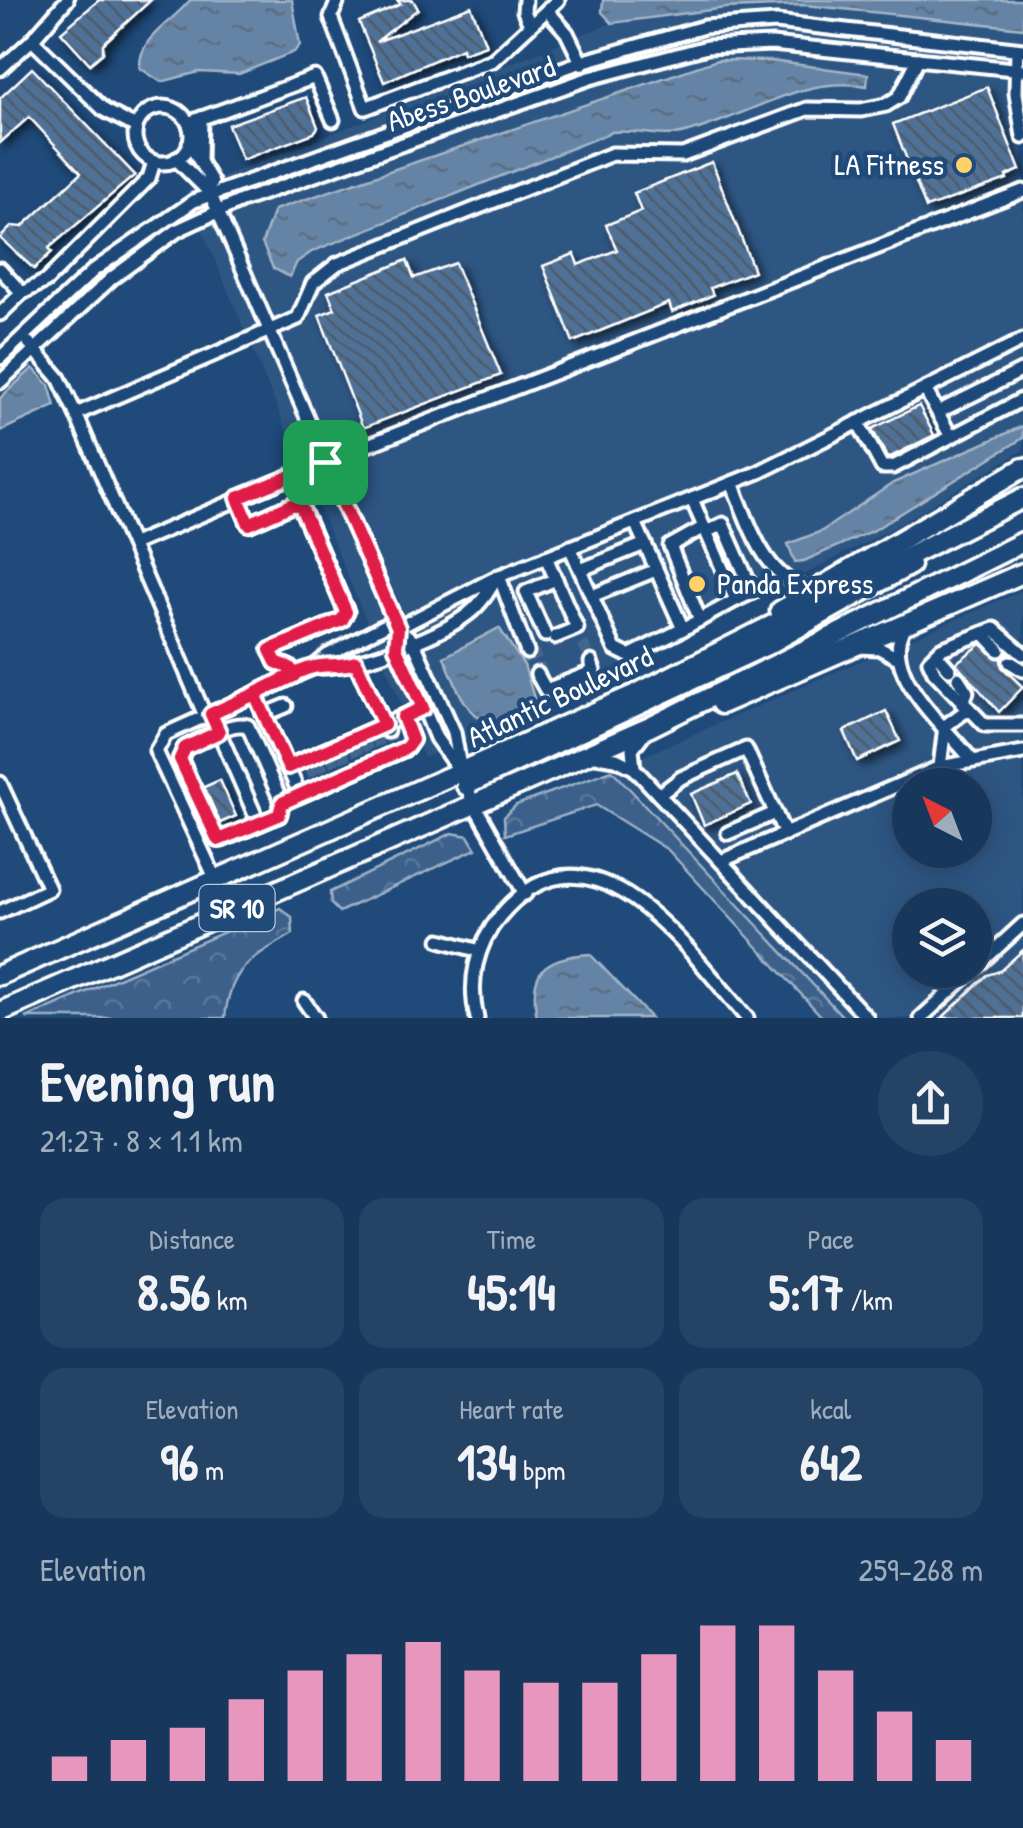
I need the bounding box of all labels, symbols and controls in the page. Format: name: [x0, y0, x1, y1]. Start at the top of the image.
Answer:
street label: Abess Boulevard: [381, 46, 560, 140]
place label: LA Fitness: [834, 144, 944, 184]
marker: LA Fitness: [953, 154, 975, 176]
pin: [283, 420, 368, 505]
icon: arrive: [298, 435, 353, 490]
place label: Panda Express: [717, 563, 873, 603]
marker: Panda Express: [686, 573, 708, 595]
street label: Atlantic Boulevard: [460, 636, 659, 756]
north arrow: [892, 768, 992, 868]
map controls: [892, 768, 992, 988]
road number: SR 10: [200, 885, 274, 931]
button: layers: [892, 888, 992, 988]
text: Evening run: [40, 1044, 275, 1118]
button: share: [878, 1051, 983, 1156]
text: 21:27 · 8 × 1.1 km: [40, 1119, 243, 1162]
text: Distance: [149, 1220, 235, 1258]
text: Time: [487, 1220, 536, 1258]
text: Pace: [808, 1220, 854, 1258]
text: 8.56: [137, 1258, 210, 1326]
text: 45:14: [467, 1258, 556, 1326]
text: 5:17: [769, 1258, 844, 1326]
text: km: [210, 1281, 247, 1319]
text: /km: [844, 1281, 893, 1319]
text: Elevation: [146, 1390, 239, 1428]
text: Heart rate: [459, 1390, 564, 1428]
text: kcal: [810, 1390, 851, 1428]
text: 96: [160, 1428, 199, 1496]
text: 134: [457, 1428, 517, 1496]
text: 642: [800, 1428, 862, 1496]
text: m: [199, 1451, 224, 1489]
text: bpm: [517, 1451, 566, 1489]
text: Elevation: [40, 1548, 146, 1591]
text: 259–268 m: [859, 1548, 983, 1591]

